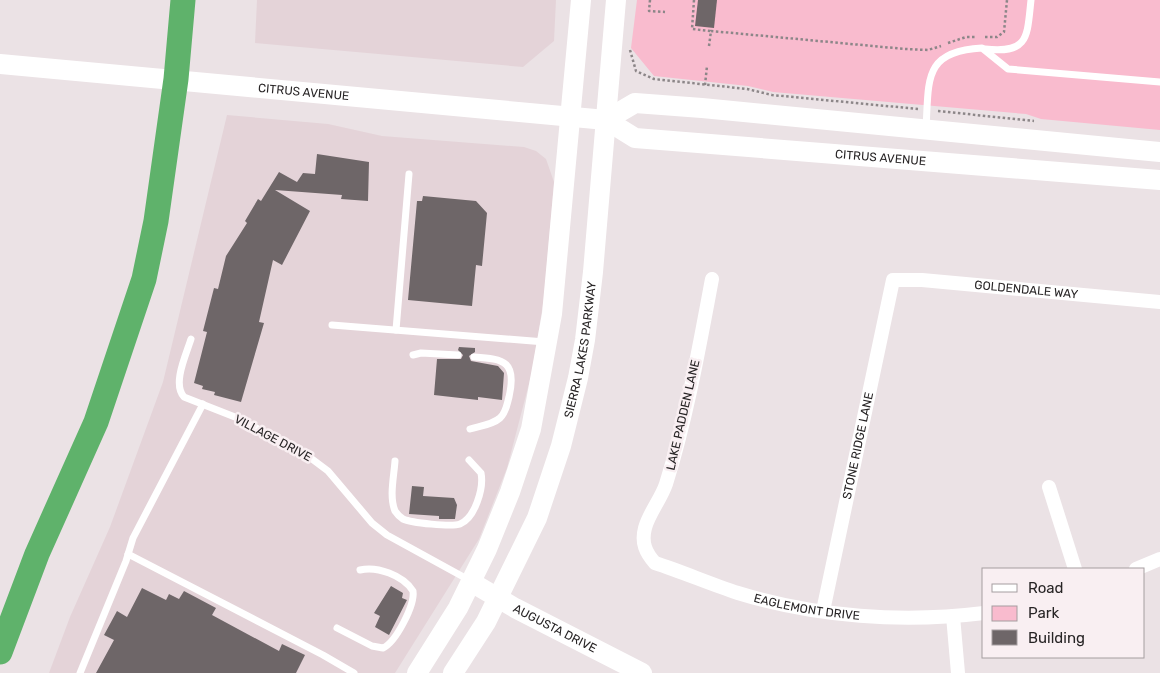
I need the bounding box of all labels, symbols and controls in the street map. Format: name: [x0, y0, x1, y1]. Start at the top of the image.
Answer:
street label: CITRUS AVENUE: [258, 81, 350, 103]
street label: CITRUS AVENUE: [834, 147, 927, 168]
street label: GOLDENDALE WAY: [974, 278, 1079, 301]
street label: SIERRA LAKES PARKWAY: [561, 280, 599, 419]
street label: LAKE PADDEN LANE: [663, 358, 703, 472]
street label: STONE RIDGE LANE: [840, 391, 876, 501]
street label: VILLAGE DRIVE: [232, 412, 314, 464]
legend: [982, 568, 1145, 658]
text: Road: [1028, 579, 1064, 597]
street label: EAGLEMONT DRIVE: [752, 591, 861, 623]
street label: AUGUSTA DRIVE: [511, 601, 599, 656]
text: Park: [1028, 604, 1059, 622]
text: Building: [1028, 629, 1085, 647]

